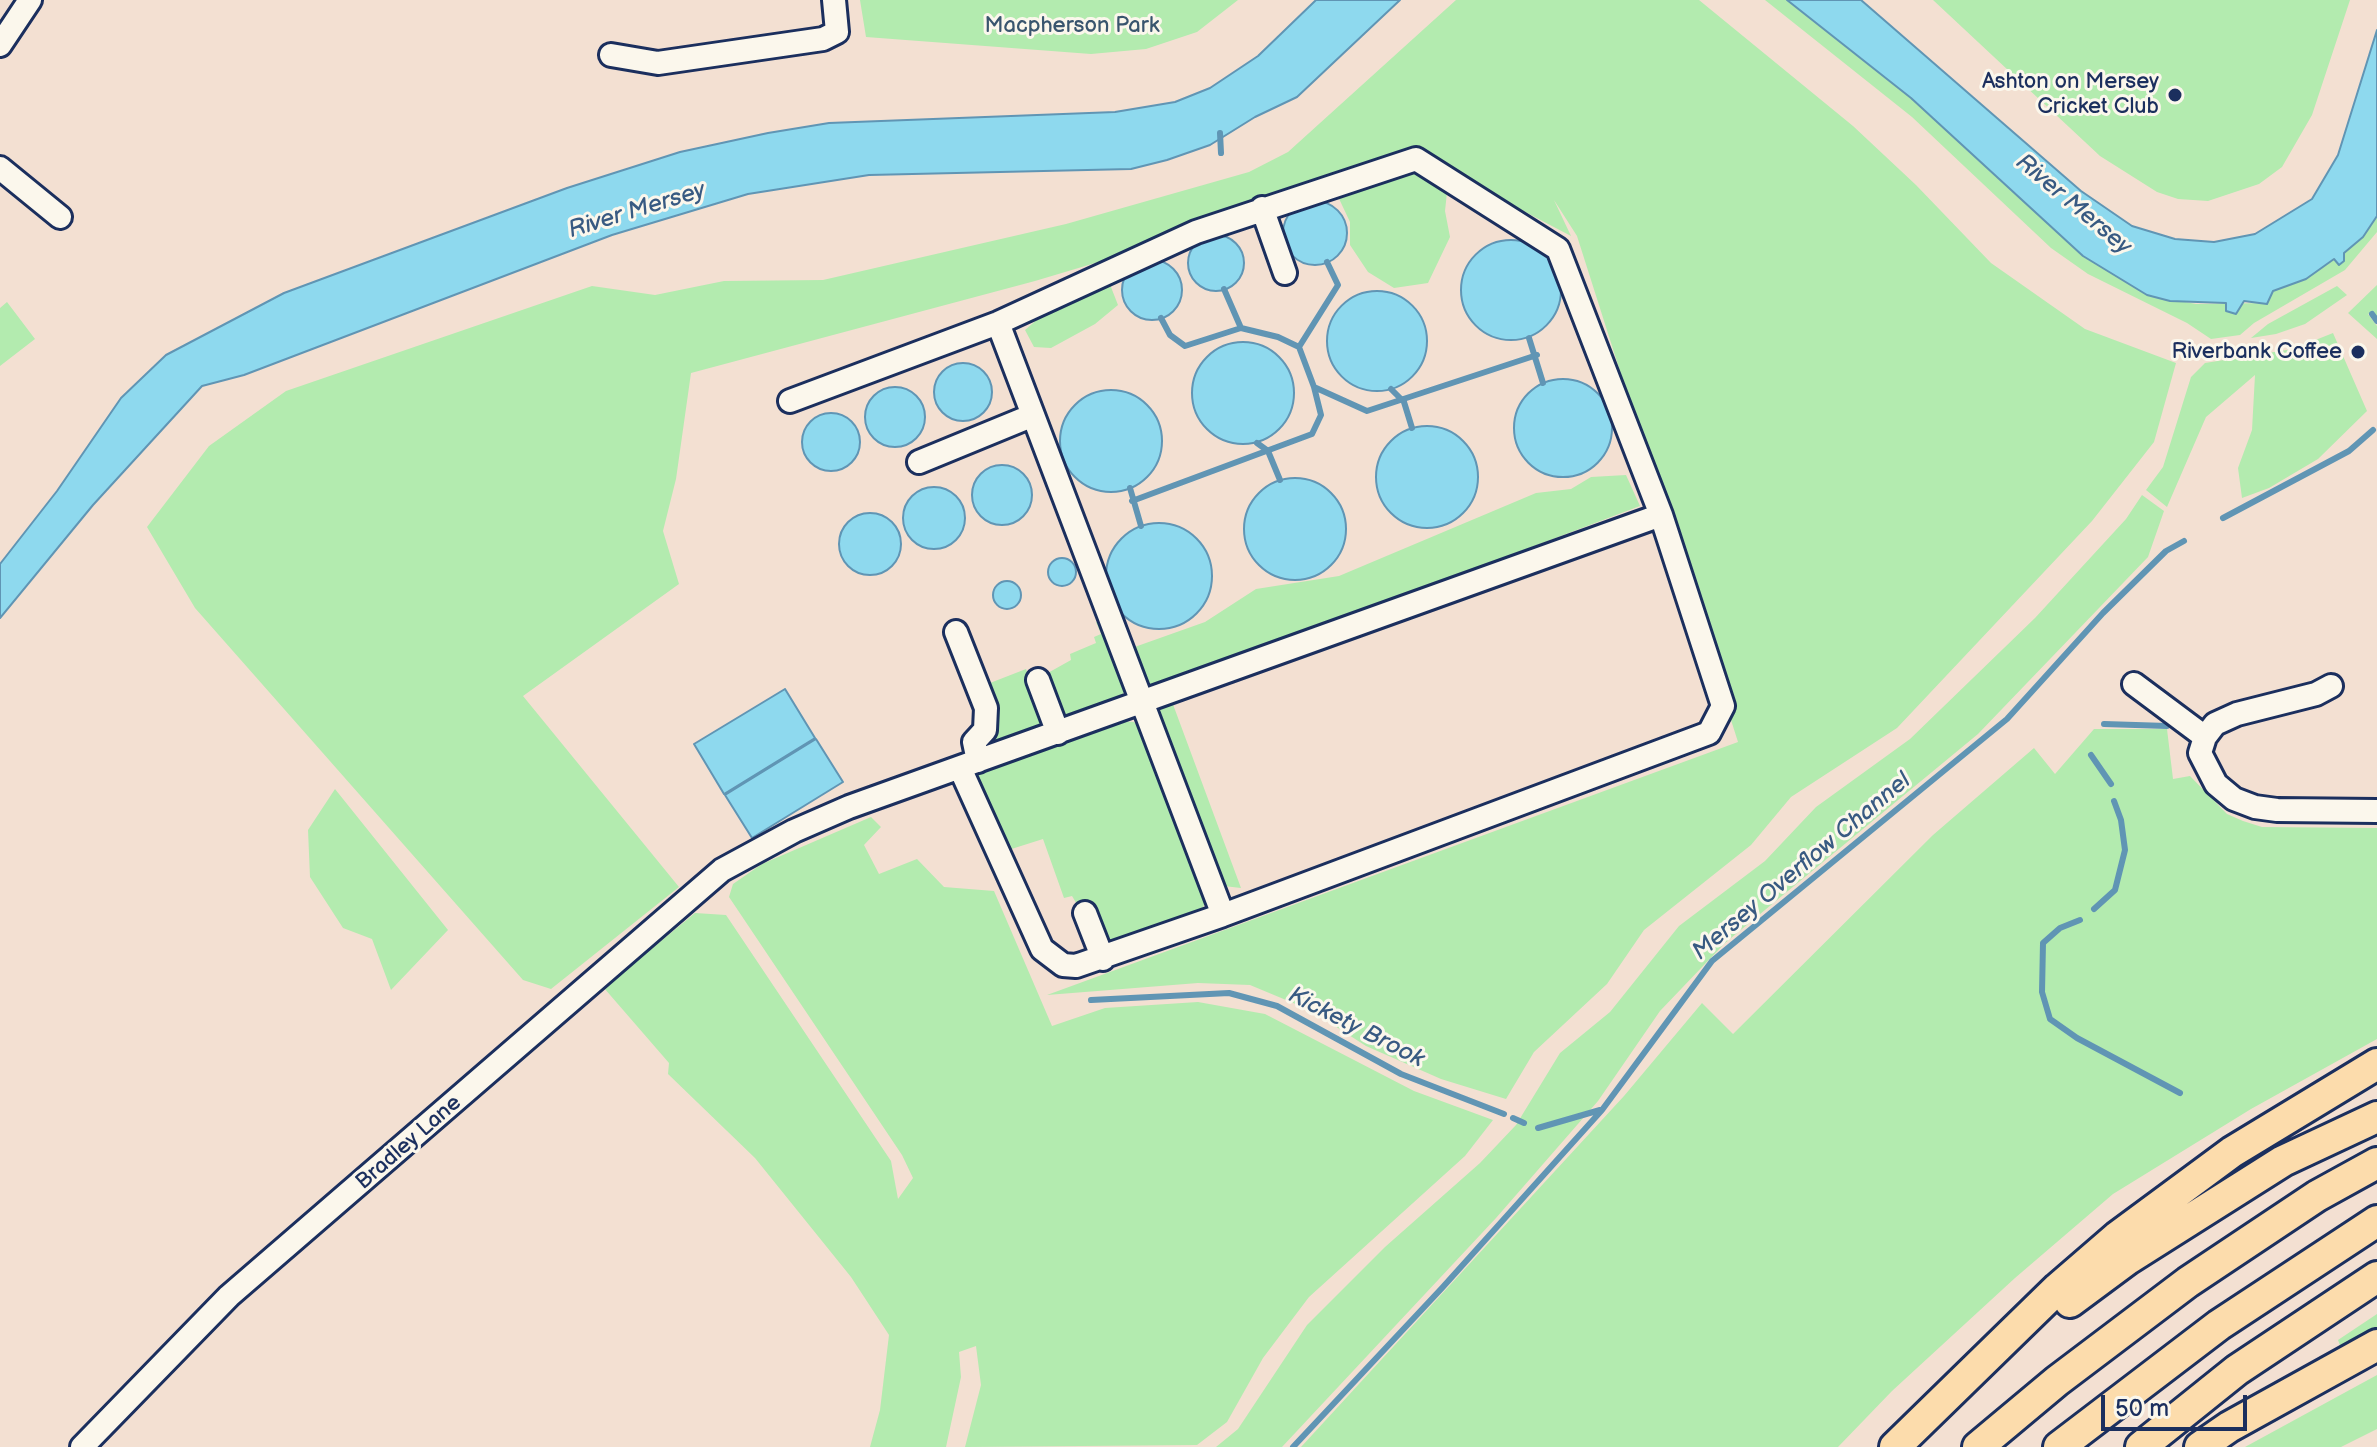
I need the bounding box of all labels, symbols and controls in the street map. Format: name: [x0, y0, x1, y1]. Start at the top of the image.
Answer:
park label: Macpherson Park: [985, 13, 1159, 39]
place label: Ashton on Mersey Cricket Club: [1982, 69, 2159, 120]
marker: Ashton on Mersey Cricket Club: [2166, 86, 2184, 104]
water label: River Mersey: [2009, 148, 2137, 262]
water label: River Mersey: [565, 177, 709, 245]
place label: Riverbank Coffee: [2171, 339, 2342, 365]
marker: Riverbank Coffee: [2349, 343, 2367, 361]
water label: Mersey Overflow Channel: [1687, 767, 1917, 967]
water label: Kickety Brook: [1283, 981, 1429, 1075]
street label: Bradley Lane: [351, 1090, 467, 1196]
scale bar: [2105, 1379, 2251, 1429]
text: 50 m: [2115, 1394, 2169, 1423]

